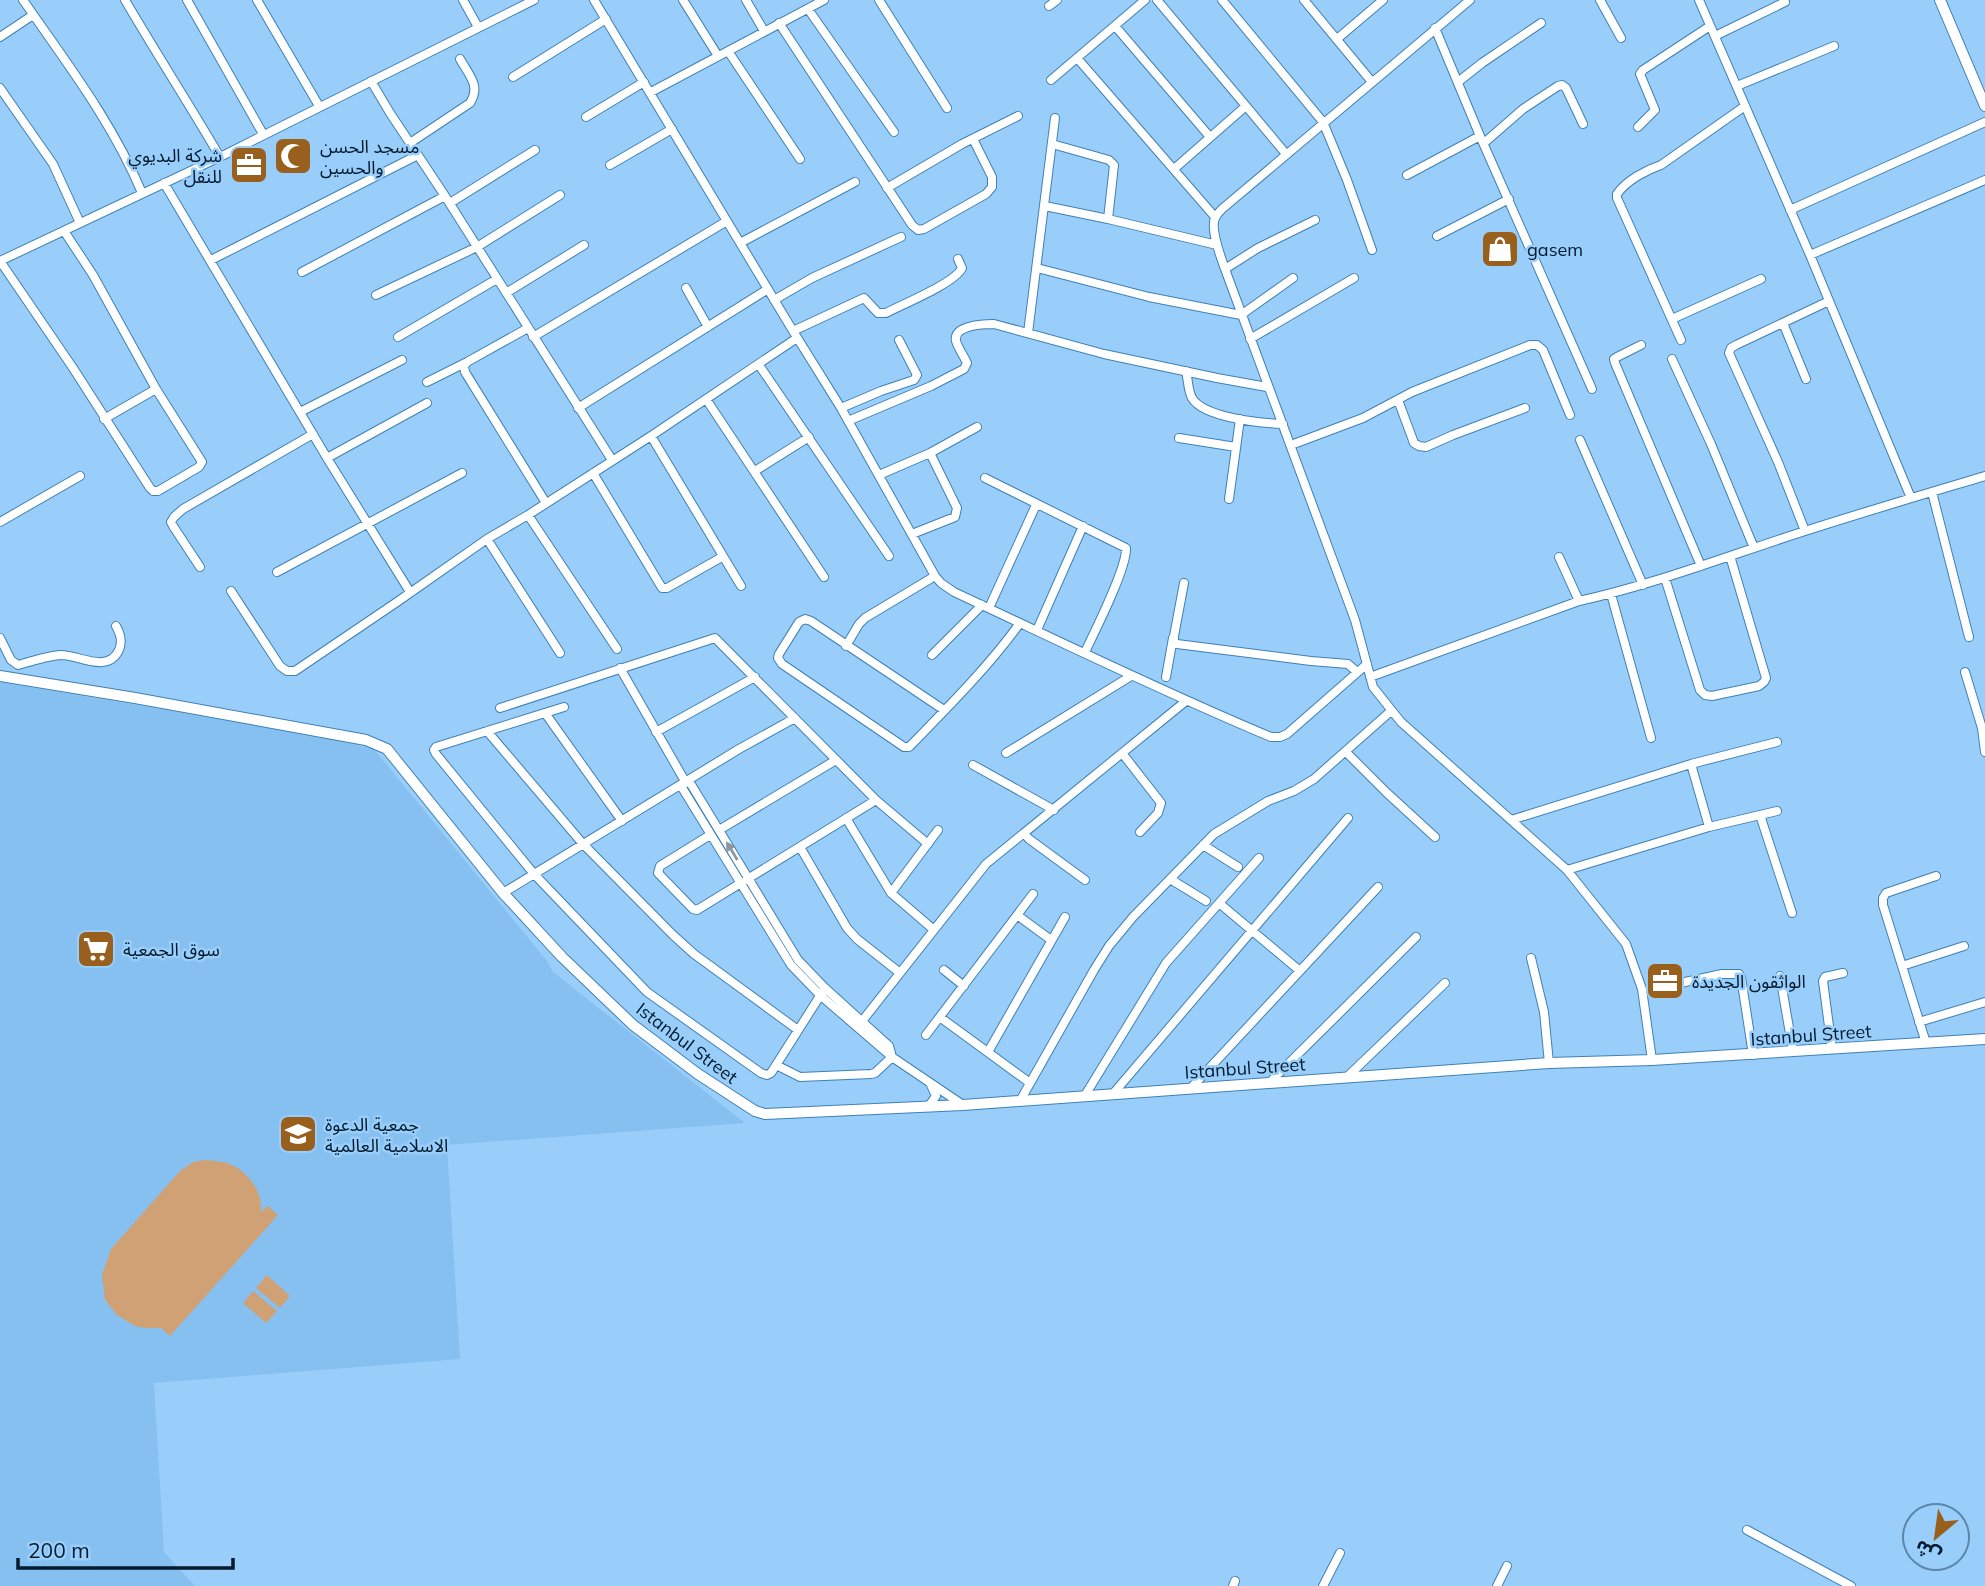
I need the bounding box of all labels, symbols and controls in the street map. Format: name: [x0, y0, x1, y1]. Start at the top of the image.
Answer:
mosque icon: مسجد الحسن والحسين: [272, 135, 314, 177]
place label: مسجد الحسن والحسين: [320, 135, 419, 179]
place label: شركة البديوي للنقل: [128, 144, 222, 188]
office icon: شركة البديوي للنقل: [228, 144, 270, 186]
shop icon: gasem: [1479, 228, 1521, 270]
place label: gasem: [1527, 238, 1583, 261]
one-way arrow: [725, 842, 738, 861]
supermarket icon: سوق الجمعية: [75, 928, 117, 970]
place label: سوق الجمعية: [123, 938, 220, 961]
office icon: الواثقون الجديدة: [1644, 960, 1686, 1002]
place label: الواثقون الجديدة: [1692, 970, 1806, 993]
street label: Istanbul Street: [632, 997, 742, 1089]
street label: Istanbul Street: [1750, 1019, 1872, 1051]
street label: Istanbul Street: [1184, 1052, 1306, 1084]
school or university icon: جمعية الدعوة الاسلامية العالمية: [277, 1113, 319, 1155]
place label: جمعية الدعوة الاسلامية العالمية: [325, 1113, 448, 1157]
north arrow: [1901, 1502, 1971, 1572]
scale bar: [18, 1526, 233, 1570]
text: ش: [1911, 1535, 1945, 1569]
text: 200 m: [28, 1537, 90, 1563]

